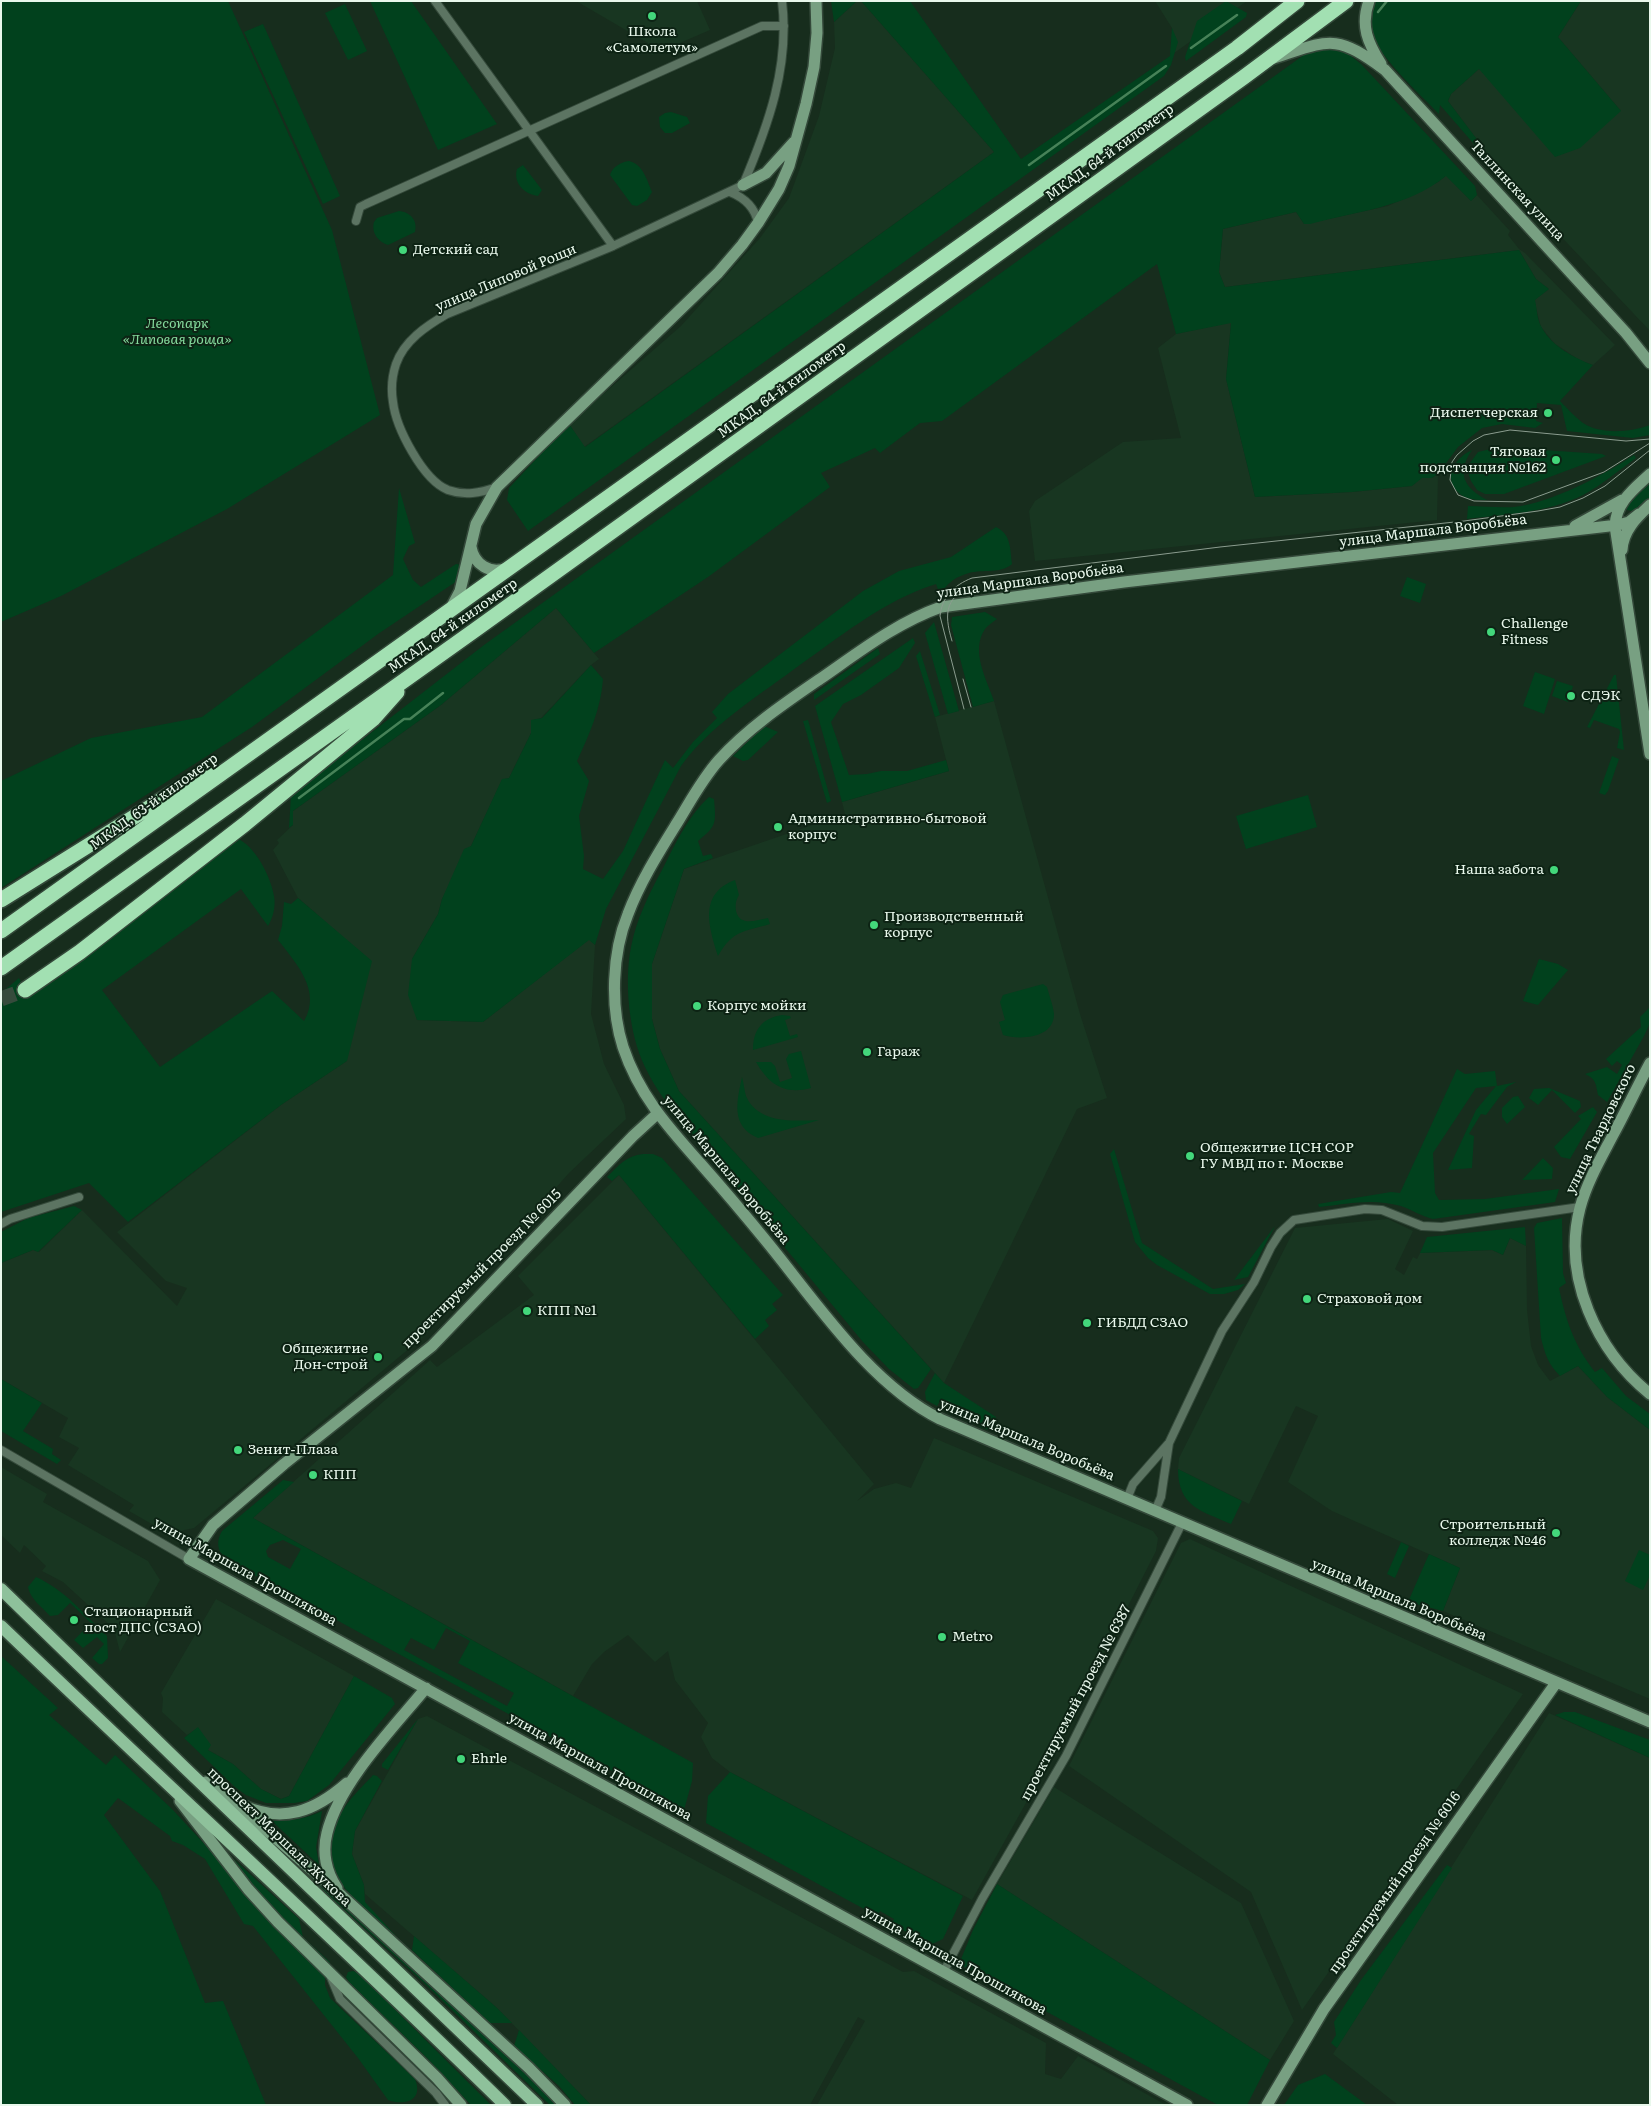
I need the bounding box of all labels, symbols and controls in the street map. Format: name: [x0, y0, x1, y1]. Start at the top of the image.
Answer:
marker: Школа «Самолетум»: [646, 10, 658, 22]
place label: Школа «Самолетум»: [606, 24, 698, 56]
street label: МКАД, 64-й километр: [1043, 101, 1177, 205]
street label: Таллинская улица: [1466, 137, 1568, 245]
street label: улица Липовой Рощи: [433, 241, 579, 315]
place label: Детский сад: [413, 242, 498, 258]
marker: Детский сад: [397, 244, 409, 256]
park label: Лесопарк «Липовая роща»: [123, 316, 231, 348]
street label: МКАД, 64-й километр: [715, 338, 849, 442]
place label: Диспетчерская: [1430, 405, 1538, 421]
marker: Диспетчерская: [1542, 407, 1554, 419]
place label: Тяговая подстанция №162: [1420, 444, 1546, 477]
marker: Тяговая подстанция №162: [1550, 454, 1562, 466]
street label: улица Маршала Воробьёва: [1338, 511, 1528, 551]
street label: улица Маршала Воробьёва: [935, 560, 1125, 602]
street label: МКАД, 64-й километр: [385, 575, 521, 677]
place label: Challenge Fitness: [1501, 616, 1568, 648]
marker: Challenge Fitness: [1485, 626, 1497, 638]
place label: СДЭК: [1581, 688, 1620, 704]
marker: СДЭК: [1565, 690, 1577, 702]
street label: МКАД, 63-й километр: [87, 750, 221, 854]
place label: Административно-бытовой корпус: [788, 811, 987, 844]
marker: Административно-бытовой корпус: [772, 821, 784, 833]
place label: Наша забота: [1454, 862, 1544, 878]
marker: Наша забота: [1548, 864, 1560, 876]
place label: Производственный корпус: [884, 909, 1024, 942]
marker: Производственный корпус: [868, 919, 880, 931]
place label: Корпус мойки: [707, 998, 807, 1014]
marker: Корпус мойки: [691, 1000, 703, 1012]
place label: Гараж: [877, 1044, 920, 1060]
marker: Гараж: [861, 1046, 873, 1058]
street label: улица Твардовского: [1562, 1061, 1640, 1197]
street label: улица Маршала Воробьёва: [659, 1092, 793, 1248]
place label: Общежитие ЦСН СОР ГУ МВД по г. Москве: [1200, 1140, 1354, 1172]
marker: Общежитие ЦСН СОР ГУ МВД по г. Москве: [1184, 1150, 1196, 1162]
street label: проектируемый проезд № 6015: [399, 1186, 565, 1352]
place label: Страховой дом: [1317, 1291, 1422, 1307]
marker: Страховой дом: [1301, 1293, 1313, 1305]
place label: КПП №1: [537, 1303, 597, 1319]
marker: КПП №1: [521, 1305, 533, 1317]
place label: ГИБДД СЗАО: [1097, 1315, 1188, 1331]
marker: ГИБДД СЗАО: [1081, 1317, 1093, 1329]
place label: Общежитие Дон-строй: [282, 1341, 368, 1374]
marker: Общежитие Дон-строй: [372, 1351, 384, 1363]
street label: улица Маршала Воробьёва: [937, 1395, 1117, 1485]
place label: Зенит-Плаза: [248, 1442, 338, 1458]
marker: Зенит-Плаза: [232, 1444, 244, 1456]
place label: КПП: [323, 1467, 357, 1483]
marker: КПП: [307, 1469, 319, 1481]
street label: улица Маршала Прошлякова: [150, 1514, 340, 1630]
place label: Строительный колледж №46: [1440, 1517, 1546, 1550]
marker: Строительный колледж №46: [1550, 1527, 1562, 1539]
street label: улица Маршала Воробьёва: [1309, 1555, 1489, 1645]
street label: проектируемый проезд № 6387: [1017, 1602, 1135, 1804]
place label: Стационарный пост ДПС (СЗАО): [84, 1604, 202, 1636]
marker: Стационарный пост ДПС (СЗАО): [68, 1614, 80, 1626]
place label: Metro: [952, 1629, 993, 1645]
marker: Metro: [936, 1631, 948, 1643]
street label: улица Маршала Прошлякова: [505, 1709, 695, 1825]
place label: Ehrle: [471, 1751, 507, 1767]
marker: Ehrle: [455, 1753, 467, 1765]
street label: проспект Маршала Жукова: [204, 1764, 354, 1910]
street label: проектируемый проезд № 6016: [1325, 1789, 1465, 1977]
street label: улица Маршала Прошлякова: [860, 1903, 1050, 2019]

